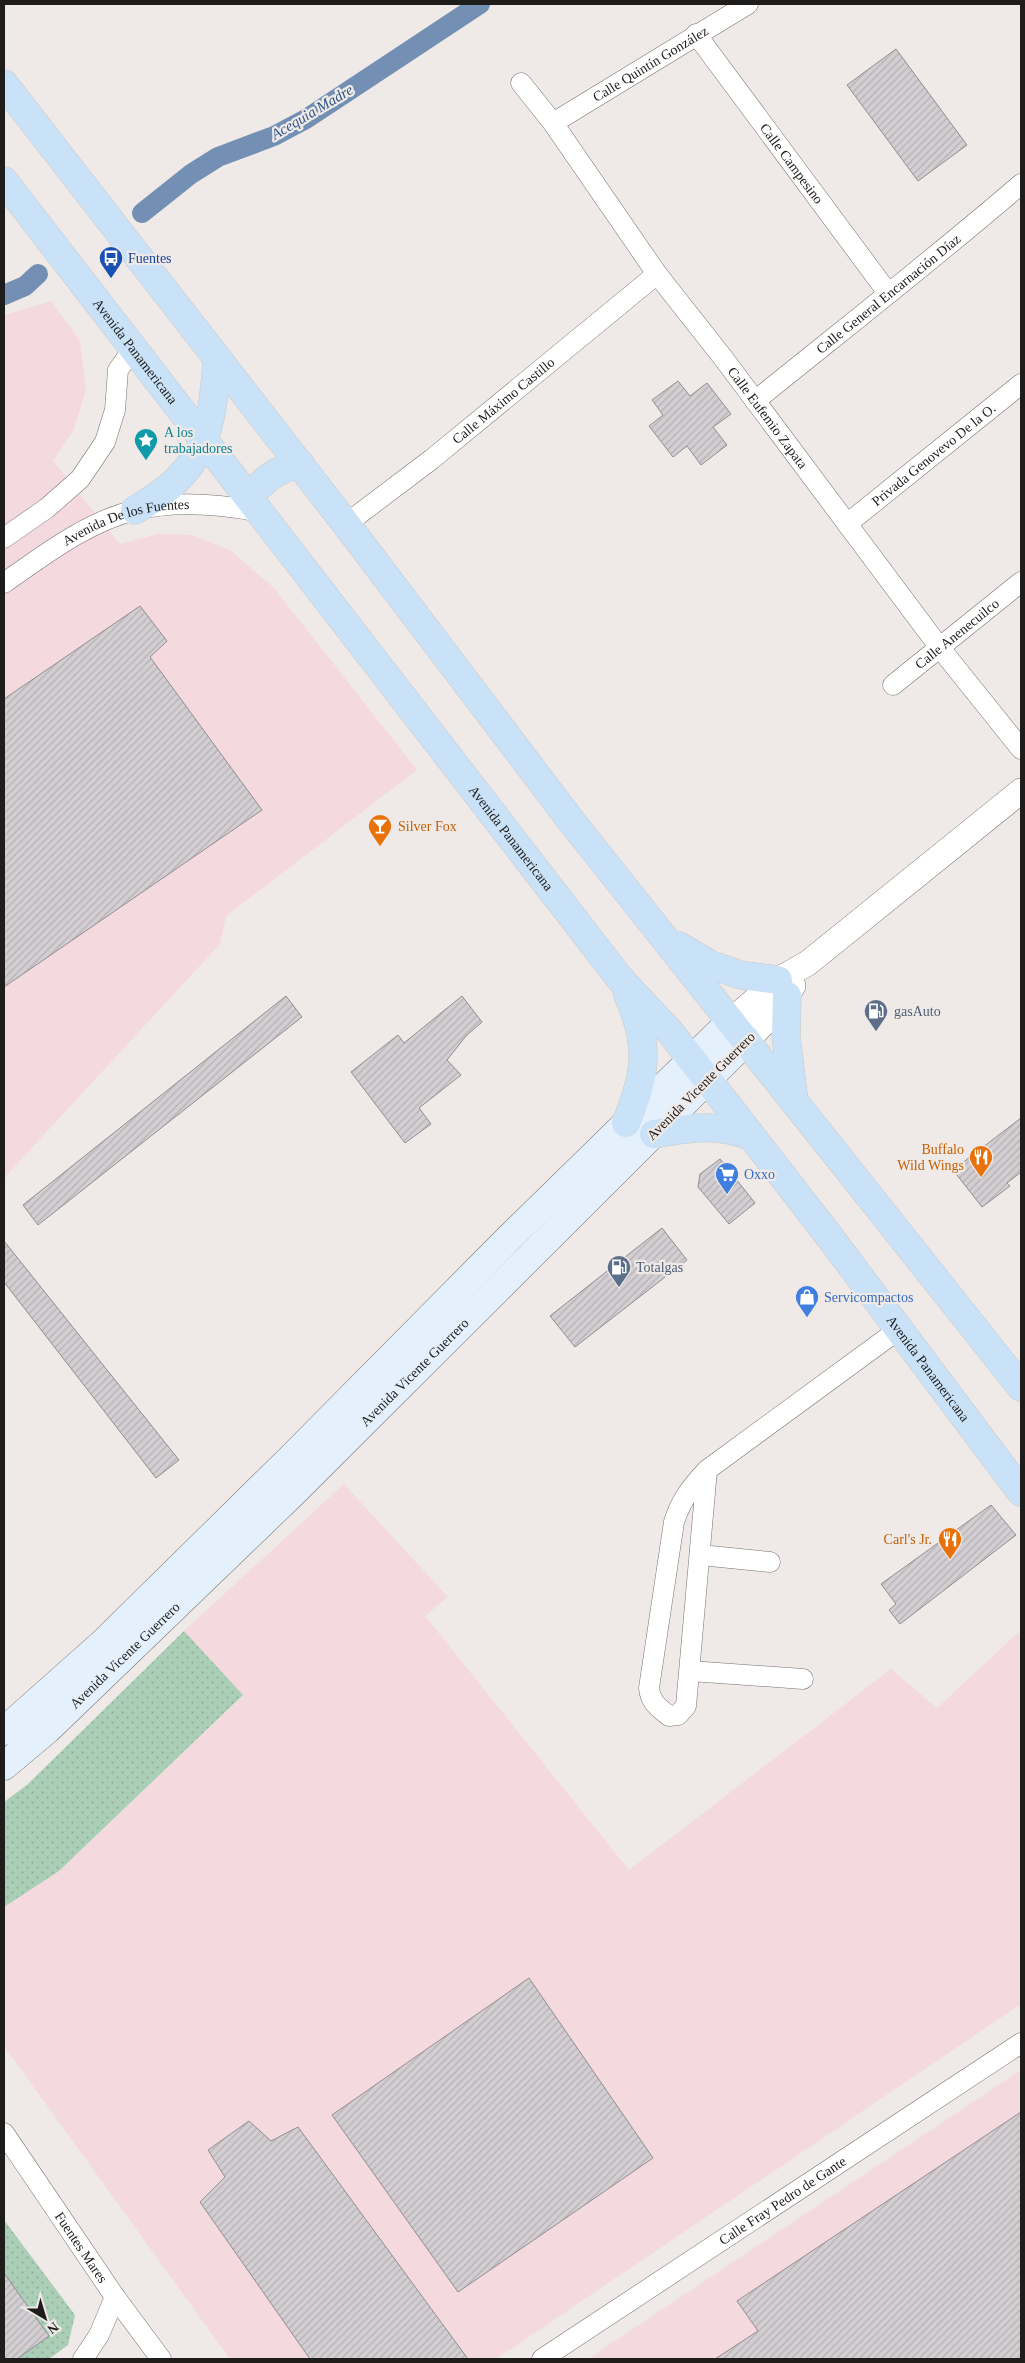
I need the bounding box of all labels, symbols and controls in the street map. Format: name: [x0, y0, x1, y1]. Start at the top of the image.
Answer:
street label: Calle Quintín González: [590, 23, 711, 104]
water label: Acequia Madre: [267, 81, 356, 143]
street label: Calle Campesino: [757, 120, 827, 206]
street label: Calle General Encarnación Díaz: [813, 231, 963, 356]
bus stop icon: Fuentes: [98, 245, 124, 279]
place label: Fuentes: [128, 251, 172, 266]
street label: Avenida Panamericana: [90, 296, 181, 407]
street label: Calle Máximo Castillo: [449, 354, 557, 447]
street label: Calle Eufemio Zapata: [725, 364, 811, 472]
street label: Privada Genovevo De la O.: [869, 400, 998, 509]
place label: A los trabajadores: [164, 425, 232, 456]
place icon: A los trabajadores: [133, 427, 159, 461]
street label: Avenida De los Fuentes: [60, 497, 189, 549]
street label: Calle Anenecuilco: [912, 595, 1002, 672]
street label: Avenida Panamericana: [466, 783, 557, 894]
bar icon: Silver Fox: [367, 813, 393, 847]
place label: Silver Fox: [398, 819, 457, 834]
fuel station icon: gasAuto: [863, 998, 889, 1032]
place label: gasAuto: [894, 1004, 941, 1019]
street label: Avenida Vicente Guerrero: [644, 1029, 758, 1143]
place label: Buffalo Wild Wings: [897, 1142, 964, 1173]
restaurant icon: Buffalo Wild Wings: [968, 1144, 994, 1178]
supermarket icon: Oxxo: [714, 1161, 740, 1195]
place label: Oxxo: [744, 1167, 775, 1182]
fuel station icon: Totalgas: [606, 1254, 632, 1288]
place label: Totalgas: [636, 1260, 683, 1275]
shop icon: Servicompactos: [794, 1284, 820, 1318]
place label: Servicompactos: [824, 1290, 913, 1305]
street label: Avenida Panamericana: [884, 1312, 973, 1425]
street label: Avenida Vicente Guerrero: [357, 1315, 471, 1429]
restaurant icon: Carl's Jr.: [937, 1526, 963, 1560]
place label: Carl's Jr.: [884, 1532, 932, 1547]
street label: Avenida Vicente Guerrero: [67, 1599, 183, 1711]
street label: Calle Fray Pedro de Gante: [716, 2153, 849, 2248]
street label: Fuentes Mares: [52, 2209, 111, 2285]
north arrow: [20, 2293, 70, 2343]
text: N: [44, 2319, 61, 2337]

